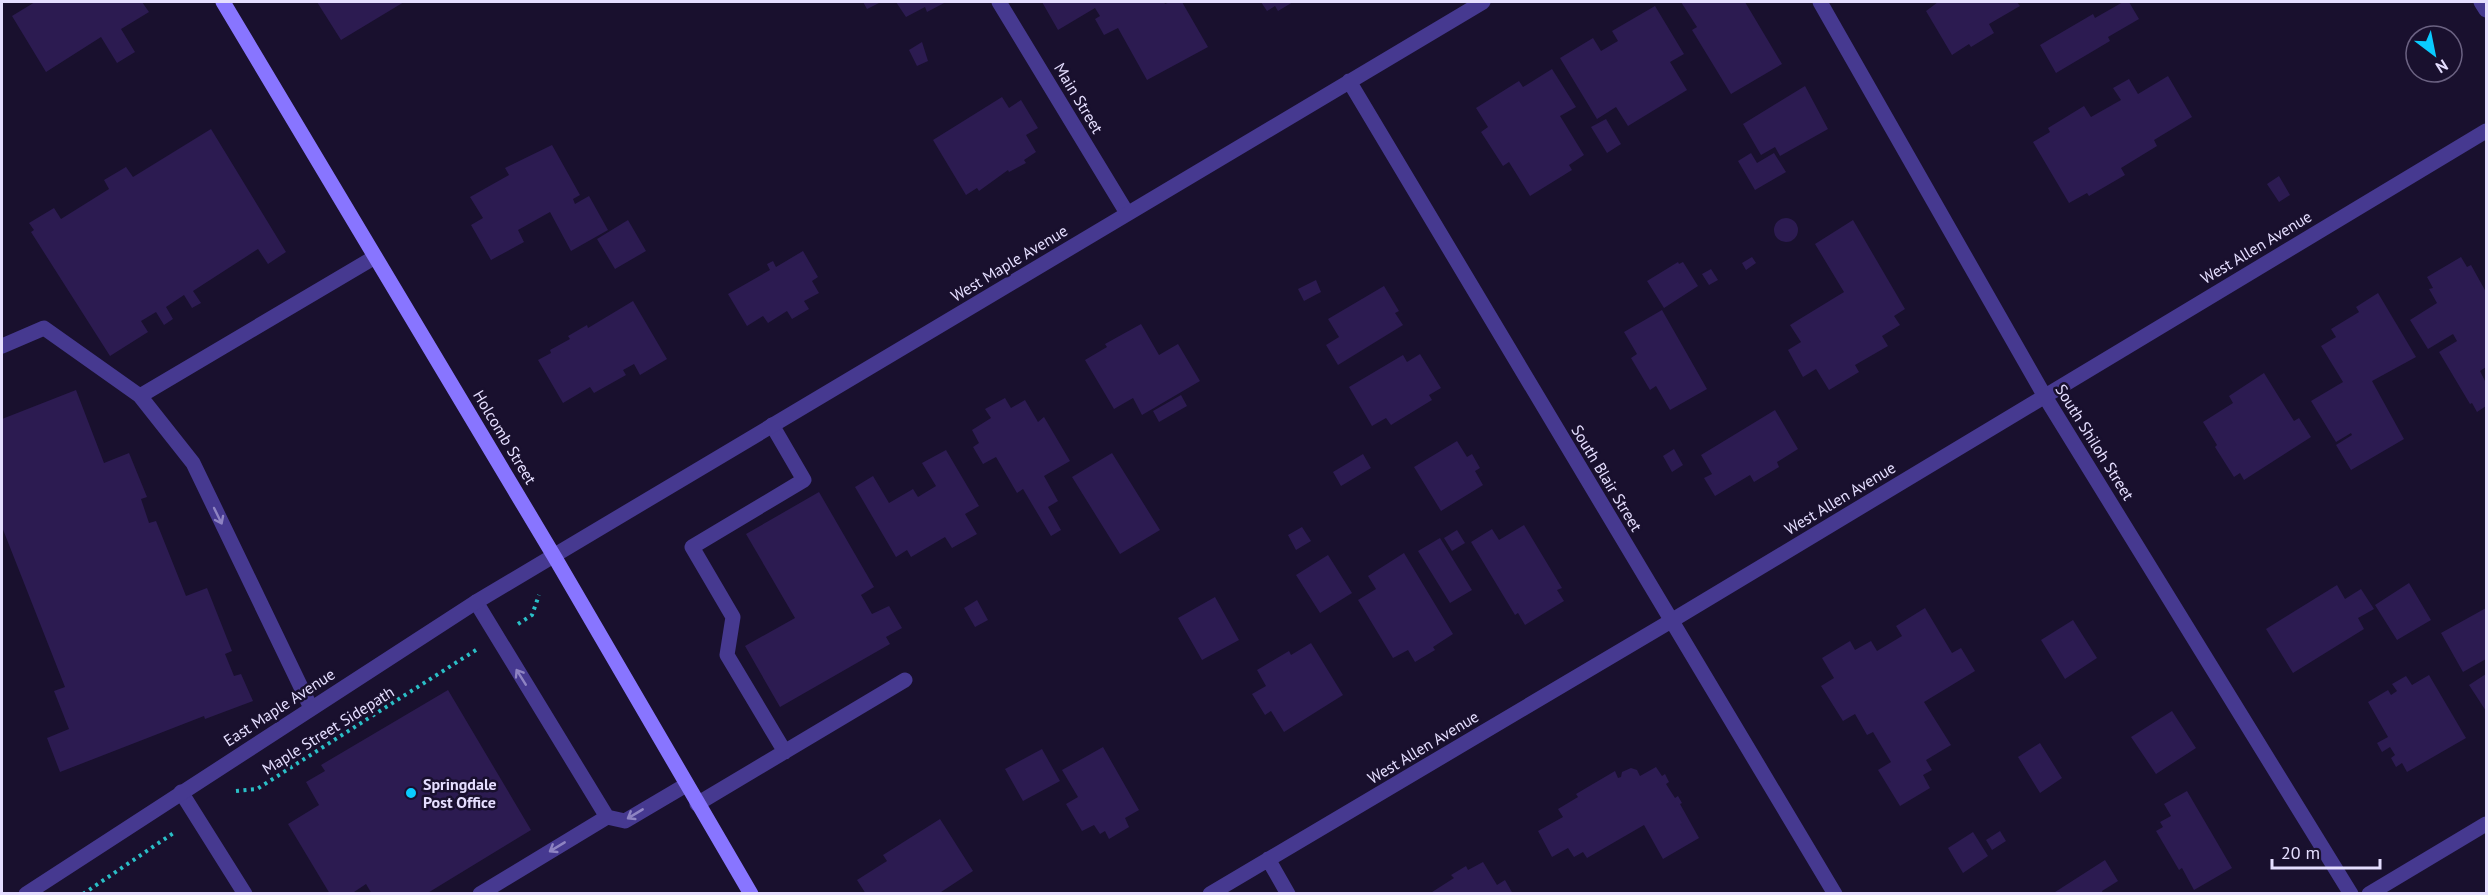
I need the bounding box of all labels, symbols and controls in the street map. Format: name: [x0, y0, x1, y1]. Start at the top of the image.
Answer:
north arrow: [2404, 24, 2464, 84]
text: N: [2432, 55, 2452, 78]
street label: Main Street: [1050, 59, 1108, 137]
street label: West Allen Avenue: [2197, 206, 2315, 288]
street label: West Maple Avenue: [947, 220, 1071, 306]
street label: South Shiloh Street: [2051, 380, 2139, 504]
street label: Holcomb Street: [469, 386, 541, 488]
street label: South Blair Street: [1567, 421, 1647, 535]
street label: West Allen Avenue: [1781, 457, 1899, 539]
one-way arrow: [213, 506, 225, 524]
street label: East Maple Avenue: [220, 664, 338, 750]
one-way arrow: [514, 669, 526, 686]
street label: Maple Street Sidepath: [258, 681, 398, 779]
street label: West Allen Avenue: [1364, 706, 1482, 788]
place label: Springdale Post Office: [423, 774, 497, 812]
marker: Springdale Post Office: [404, 786, 418, 800]
one-way arrow: [627, 809, 644, 821]
scale bar: [2272, 832, 2380, 870]
text: 20 m: [2281, 841, 2320, 864]
one-way arrow: [549, 842, 566, 854]

